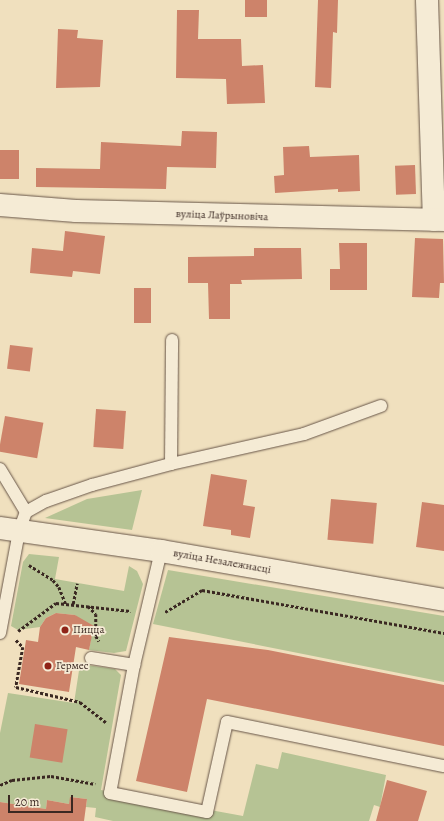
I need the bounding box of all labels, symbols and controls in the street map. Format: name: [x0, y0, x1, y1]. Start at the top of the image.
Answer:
street label: вуліца Лаўрыновіча: [175, 208, 269, 224]
street label: вуліца Незалежнасці: [172, 547, 272, 577]
place label: Пицца: [73, 623, 104, 637]
marker: Пицца: [60, 625, 70, 635]
place label: Гермес: [56, 659, 89, 673]
marker: Гермес: [43, 661, 53, 671]
scale bar: [10, 787, 75, 813]
text: 20 m: [15, 794, 39, 810]

